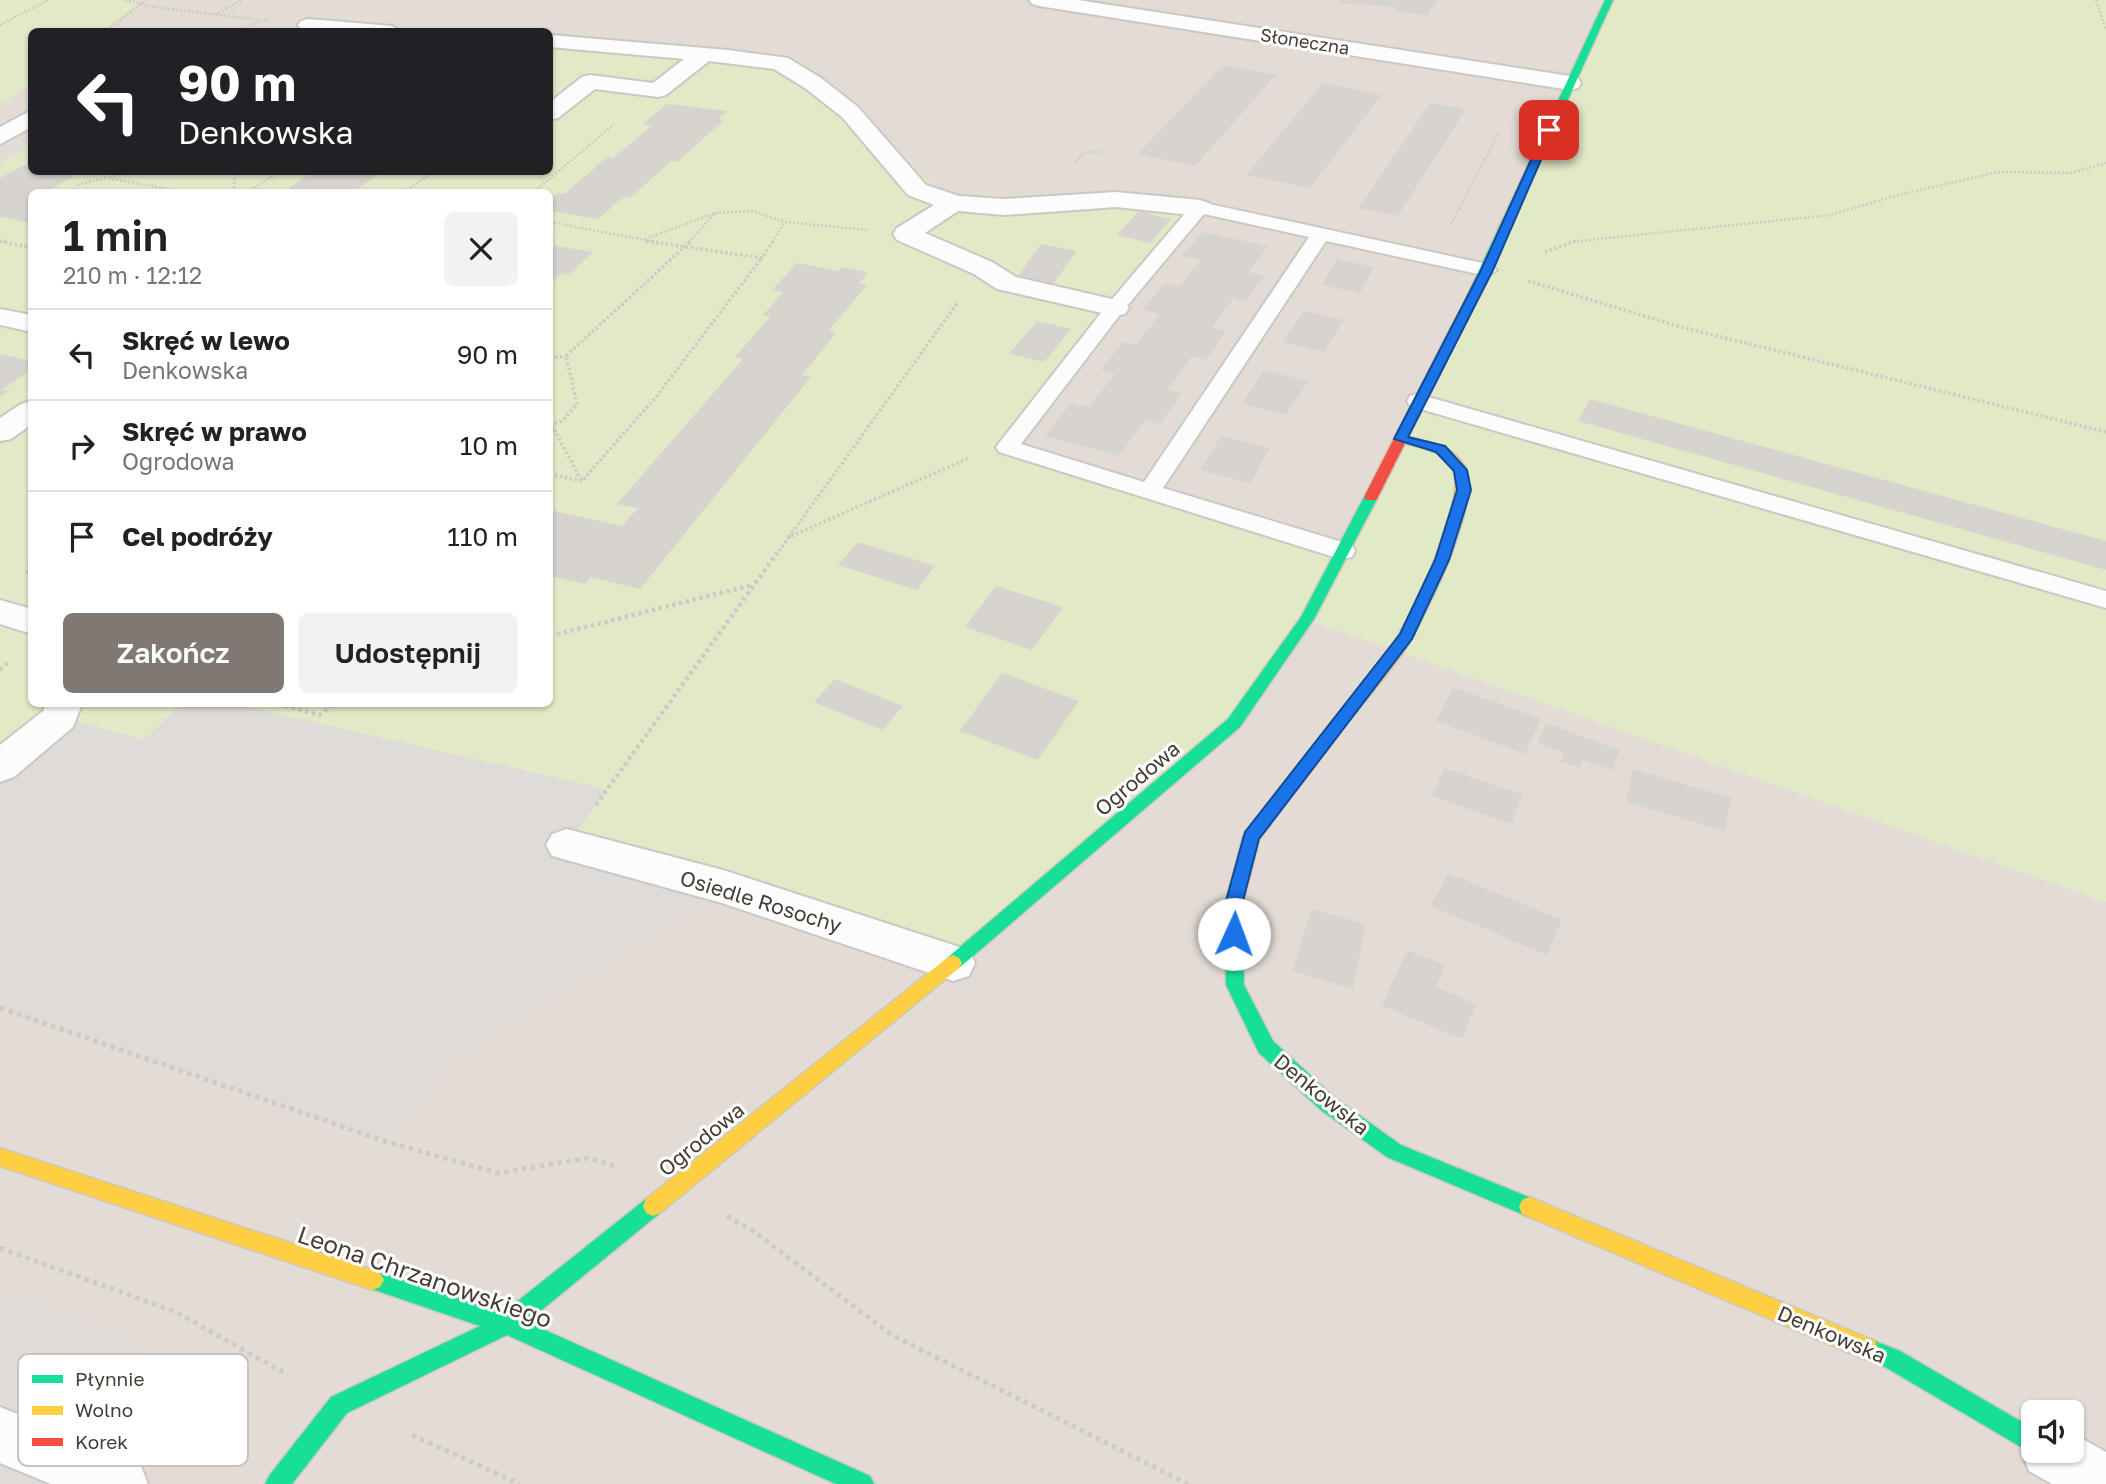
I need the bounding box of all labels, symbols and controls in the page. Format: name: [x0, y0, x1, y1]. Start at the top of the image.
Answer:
street label: Słoneczna: [1259, 23, 1351, 59]
text: 90 m: [178, 53, 296, 112]
icon: left: [63, 56, 154, 147]
pin: [1519, 100, 1579, 160]
icon: arrive: [1530, 111, 1568, 149]
text: Denkowska: [178, 113, 354, 151]
text: 1 min: [63, 210, 168, 260]
button: close: [444, 212, 518, 286]
text: 210 m · 12:12: [63, 261, 202, 289]
text: Skręć w lewo: [122, 325, 290, 356]
icon: left: [63, 336, 101, 374]
text: 90 m: [457, 339, 518, 370]
text: Denkowska: [122, 356, 248, 384]
text: Skręć w prawo: [122, 416, 307, 447]
icon: right: [63, 427, 101, 465]
text: 10 m: [460, 430, 518, 461]
text: Ogrodowa: [122, 447, 235, 475]
icon: arrive: [63, 518, 101, 556]
text: Cel podróży: [122, 521, 273, 552]
text: 110 m: [447, 521, 518, 552]
button: Zakończ: [63, 613, 284, 693]
button: Udostępnij: [298, 613, 518, 693]
street label: Ogrodowa: [1089, 735, 1185, 821]
street label: Osiedle Rosochy: [677, 864, 845, 938]
position arrow: [1197, 897, 1271, 971]
street label: Denkowska: [1269, 1048, 1375, 1140]
street label: Ogrodowa: [653, 1097, 749, 1181]
street label: Leona Chrzanowskiego: [294, 1219, 556, 1333]
street label: Denkowska: [1774, 1300, 1890, 1368]
legend: [18, 1354, 248, 1466]
text: Płynnie: [75, 1367, 144, 1390]
text: Wolno: [75, 1398, 133, 1421]
map controls: [2021, 1400, 2084, 1463]
button: sound: [2021, 1400, 2084, 1463]
text: Korek: [75, 1430, 128, 1453]

